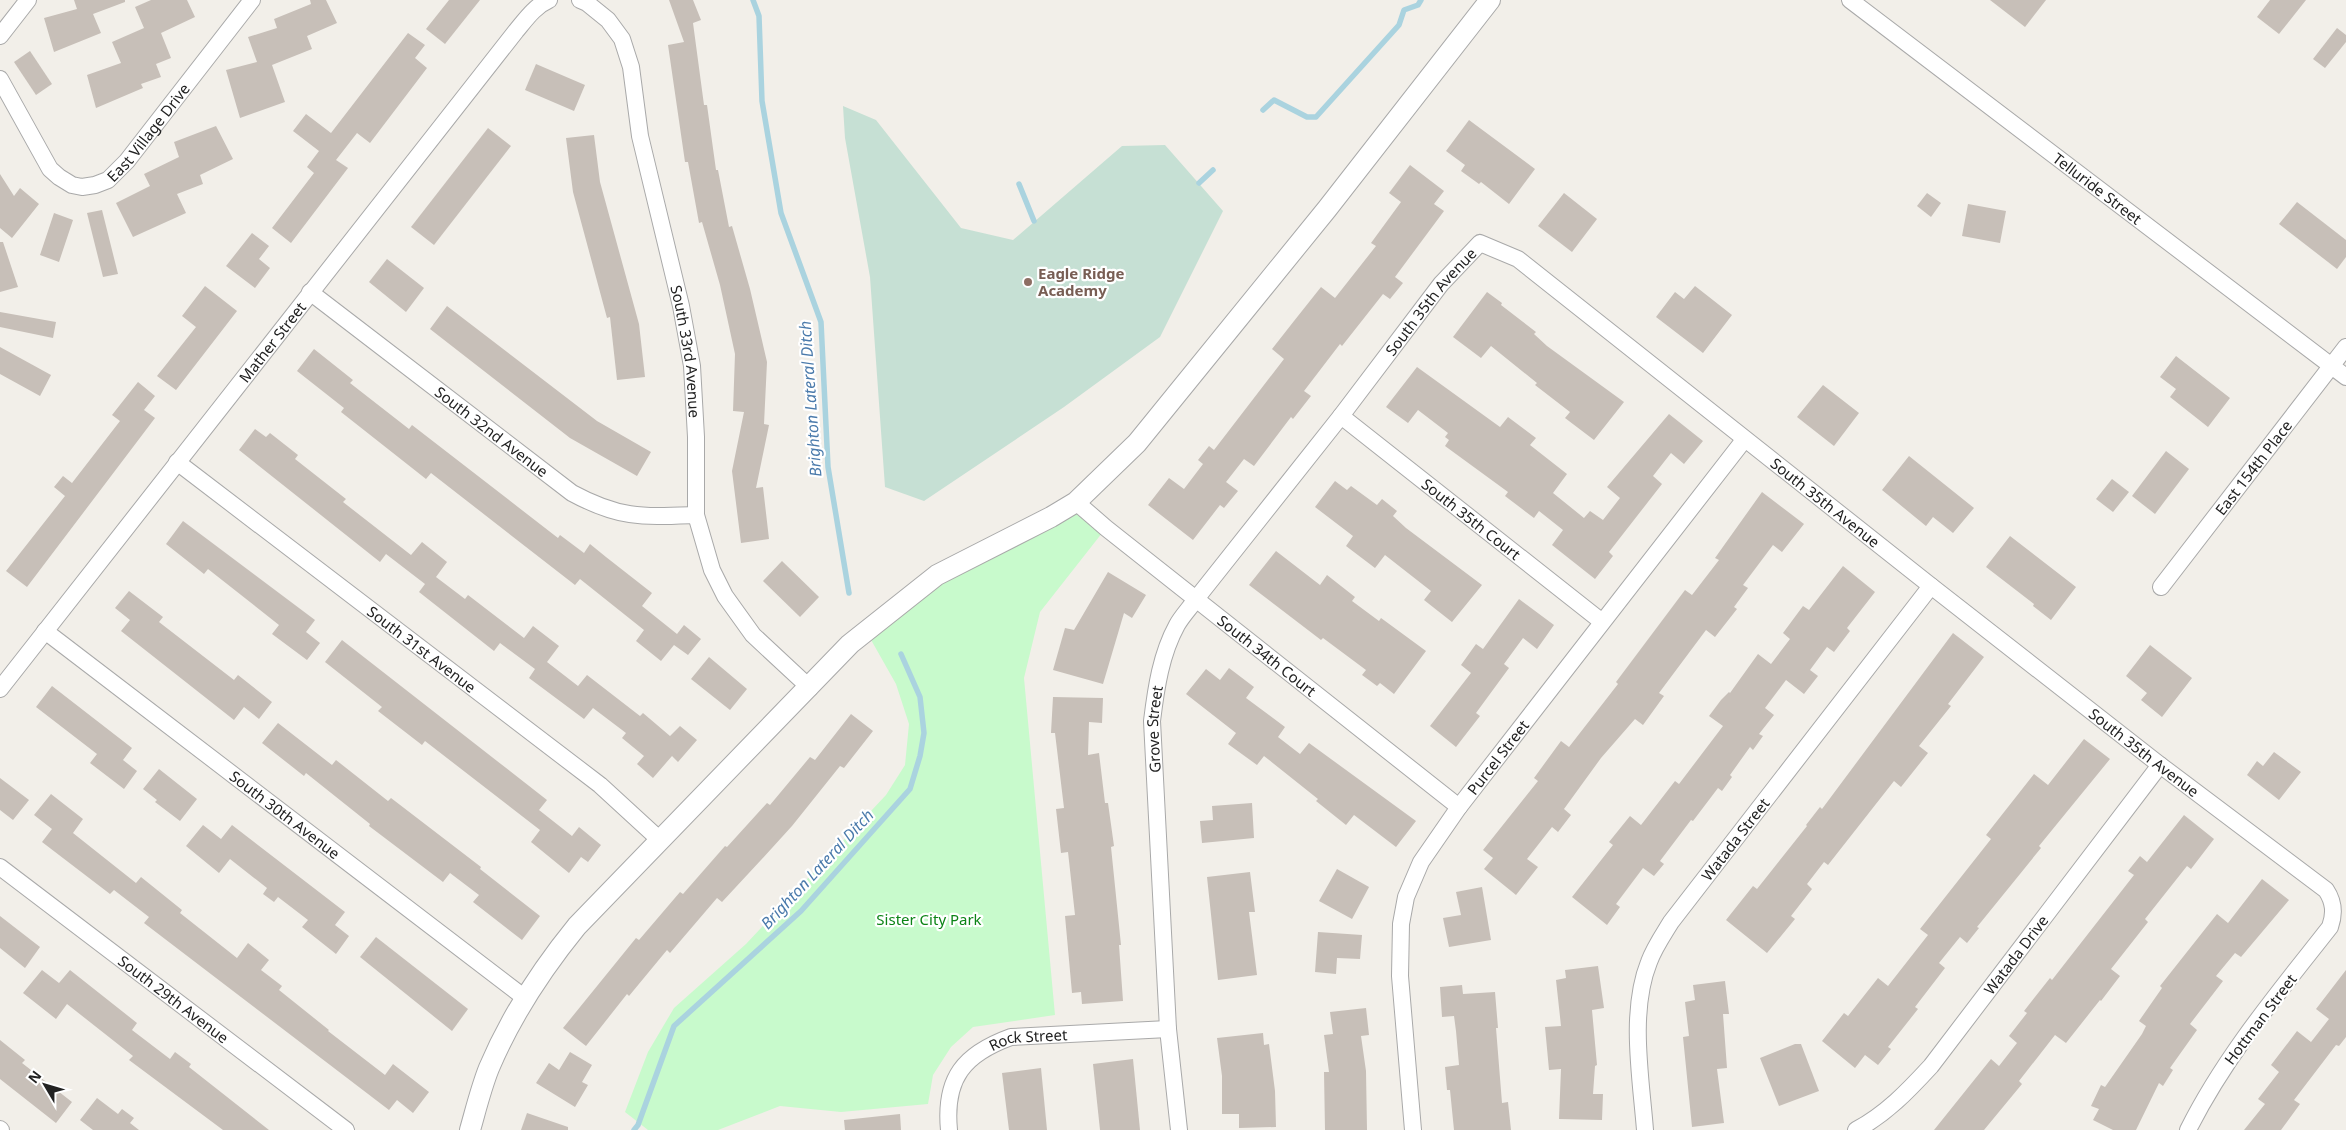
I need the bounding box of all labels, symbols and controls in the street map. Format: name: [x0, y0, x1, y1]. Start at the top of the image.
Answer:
street label: East Village Drive: [102, 79, 194, 186]
street label: Telluride Street: [2049, 148, 2146, 229]
street label: South 35th Avenue: [1380, 243, 1480, 359]
place label: Eagle Ridge Academy: [1038, 263, 1124, 300]
marker: Eagle Ridge Academy: [1022, 276, 1034, 288]
street label: South 33rd Avenue: [666, 283, 705, 418]
street label: Mather Street: [234, 297, 310, 386]
water label: Brighton Lateral Ditch: [794, 320, 826, 478]
street label: South 32nd Avenue: [431, 382, 552, 481]
street label: East 154th Place: [2210, 416, 2296, 519]
street label: South 35th Avenue: [1767, 453, 1884, 552]
street label: South 35th Court: [1418, 474, 1525, 564]
street label: South 31st Avenue: [363, 601, 480, 697]
street label: South 34th Court: [1214, 610, 1321, 701]
street label: Grove Street: [1142, 683, 1167, 773]
street label: South 35th Avenue: [2085, 703, 2203, 801]
street label: Purcel Street: [1462, 715, 1533, 799]
street label: South 30th Avenue: [226, 766, 344, 863]
street label: Watada Street: [1697, 793, 1774, 885]
water label: Brighton Lateral Ditch: [756, 804, 878, 934]
park label: Sister City Park: [876, 909, 982, 929]
street label: Watada Drive: [1979, 911, 2052, 998]
street label: South 29th Avenue: [114, 950, 233, 1047]
street label: Hottman Street: [2219, 969, 2301, 1068]
street label: Rock Street: [985, 1024, 1068, 1055]
north arrow: [20, 1060, 70, 1110]
text: N: [23, 1066, 45, 1087]

